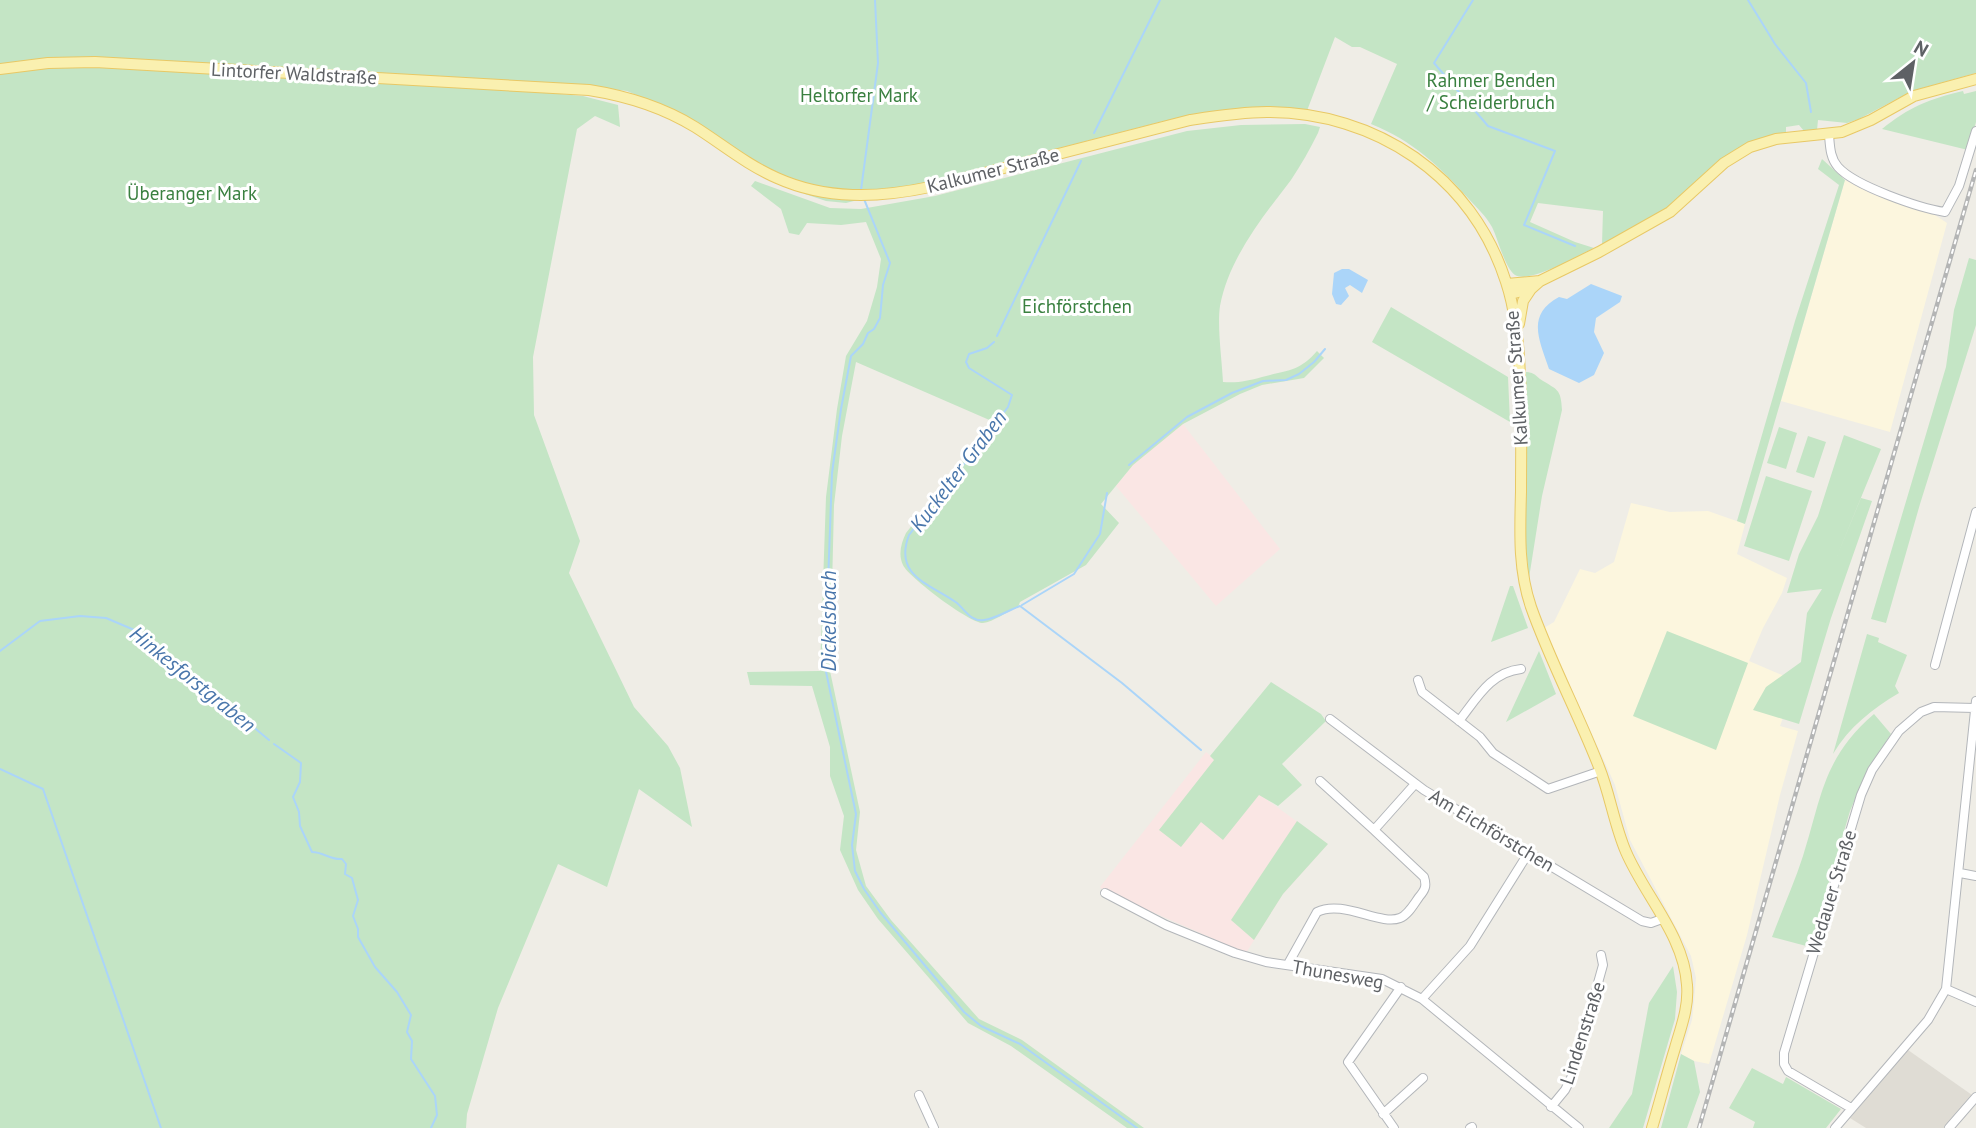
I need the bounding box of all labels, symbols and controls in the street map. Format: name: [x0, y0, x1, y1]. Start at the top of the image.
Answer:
north arrow: [1878, 28, 1948, 98]
text: N: [1910, 35, 1933, 62]
street label: Lintorfer Waldstraße: [210, 57, 378, 89]
park label: Rahmer Benden / Scheiderbruch: [1426, 68, 1555, 114]
park label: Heltorfer Mark: [800, 83, 918, 107]
street label: Kalkumer Straße: [924, 142, 1062, 198]
park label: Überanger Mark: [127, 181, 257, 205]
park label: Eichförstchen: [1022, 294, 1132, 318]
street label: Kalkumer Straße: [1499, 310, 1533, 446]
water label: Kuckelter Graben: [904, 405, 1012, 537]
water label: Dickelsbach: [815, 570, 842, 672]
water label: Hinkesforstgraben: [125, 620, 261, 738]
street label: Am Eichförstchen: [1425, 783, 1559, 877]
street label: Wedauer Straße: [1801, 827, 1861, 957]
street label: Thunesweg: [1290, 954, 1386, 994]
street label: Lindenstraße: [1554, 978, 1610, 1088]

